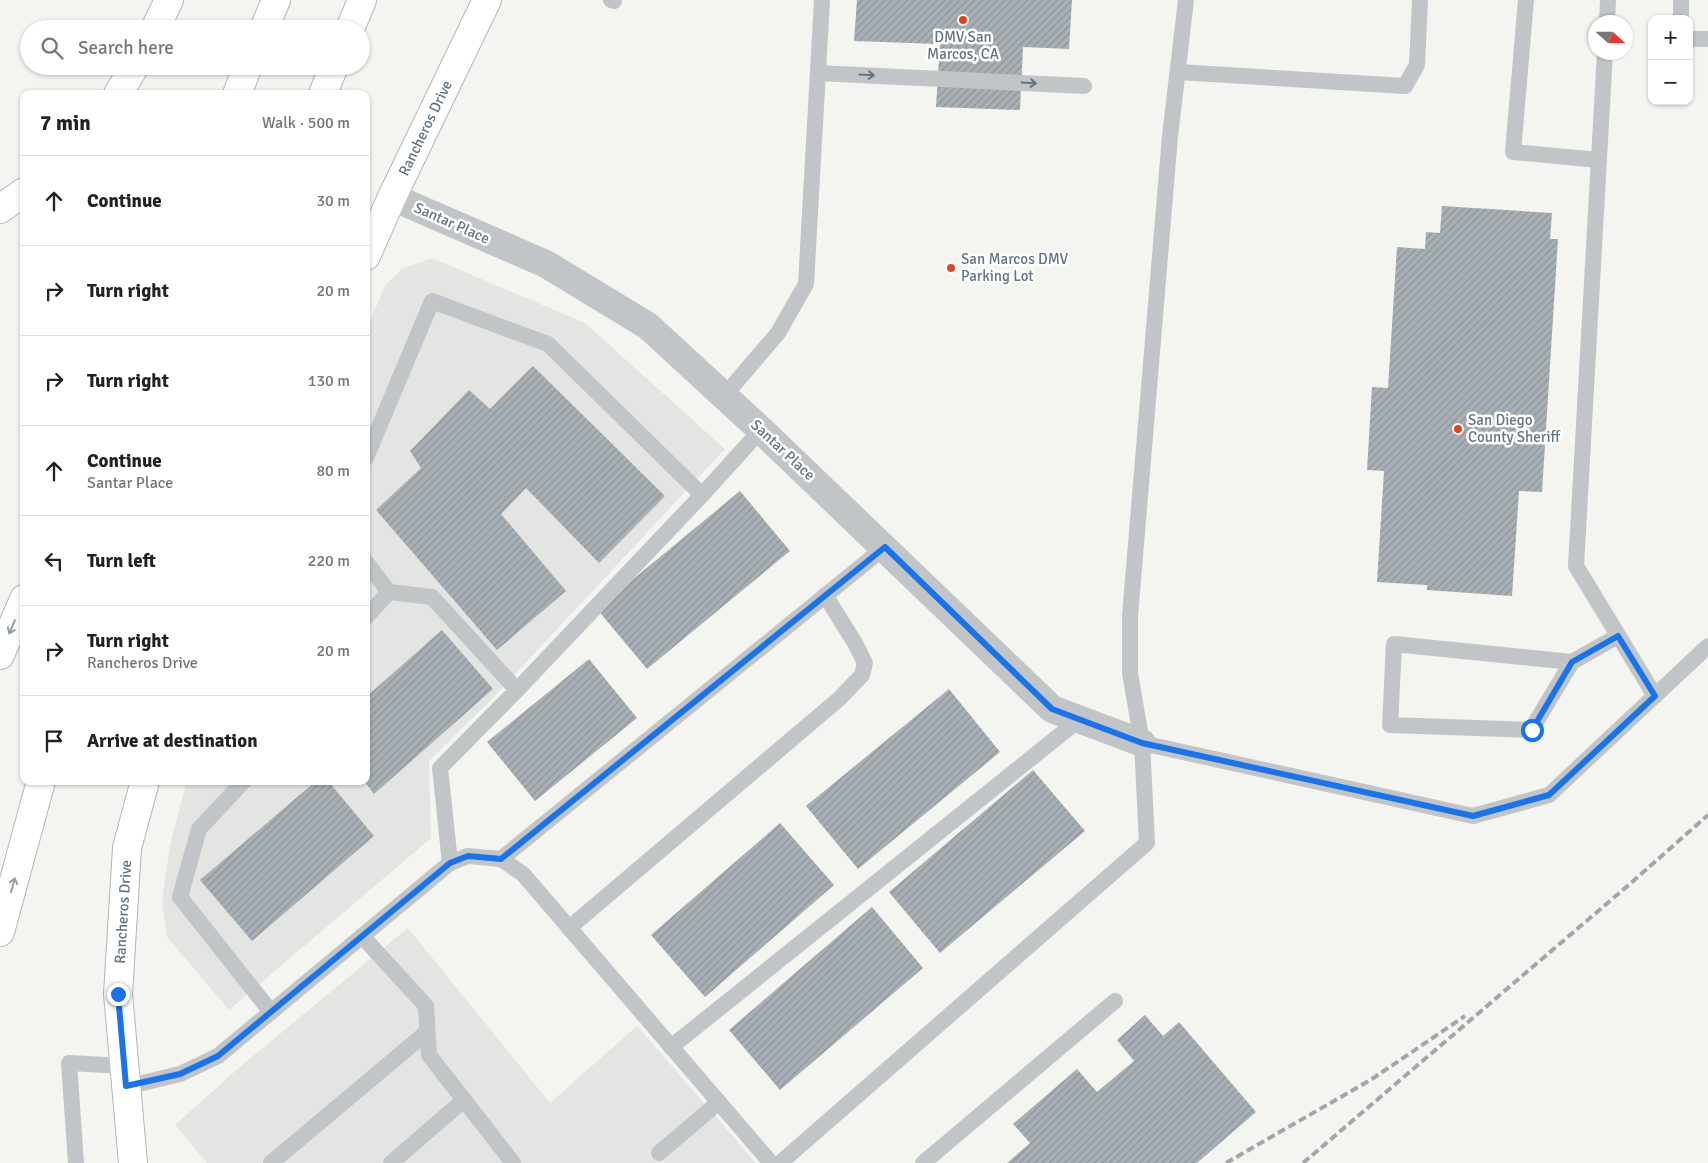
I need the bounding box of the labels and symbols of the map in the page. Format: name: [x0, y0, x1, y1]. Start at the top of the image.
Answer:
marker: DMV San Marcos, CA: [957, 14, 969, 26]
north arrow: [1588, 15, 1633, 60]
place label: DMV San Marcos, CA: [927, 28, 999, 63]
one-way arrow: [859, 71, 875, 80]
street label: Rancheros Drive: [395, 77, 456, 179]
one-way arrow: [1020, 78, 1037, 88]
street label: Santar Place: [411, 198, 493, 248]
place label: San Marcos DMV Parking Lot: [961, 250, 1068, 285]
marker: San Marcos DMV Parking Lot: [945, 262, 957, 274]
place label: San Diego County Sheriff: [1468, 411, 1562, 446]
street label: Santar Place: [747, 416, 819, 484]
marker: San Diego County Sheriff: [1452, 423, 1464, 435]
one-way arrow: [6, 619, 16, 634]
route start: [1521, 719, 1544, 742]
street label: Rancheros Drive: [111, 859, 135, 964]
one-way arrow: [9, 877, 18, 893]
route end: [107, 983, 130, 1006]

